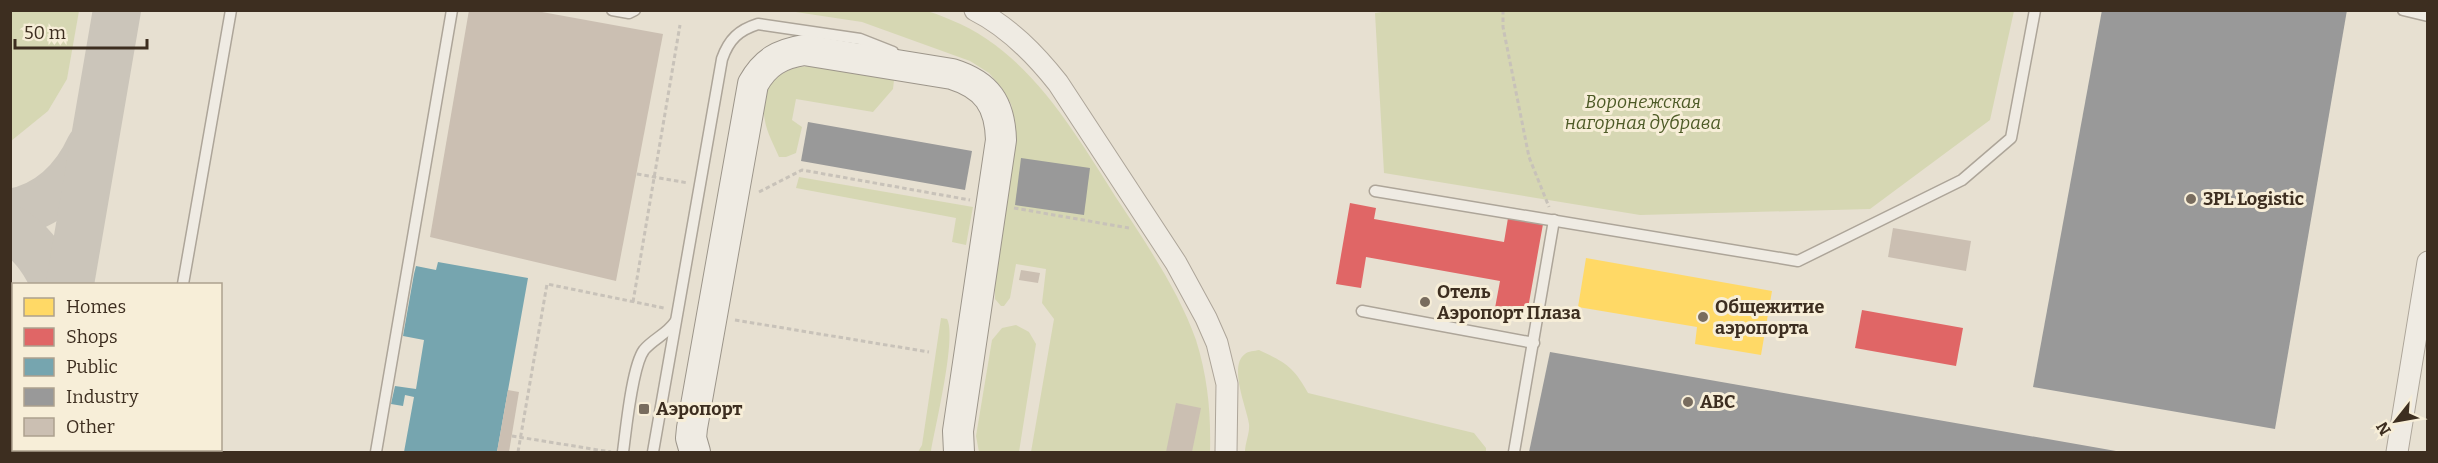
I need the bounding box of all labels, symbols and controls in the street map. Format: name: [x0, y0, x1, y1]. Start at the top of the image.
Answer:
scale bar: [15, 12, 147, 50]
text: 50 m: [24, 22, 66, 44]
park label: Воронежская нагорная дубрава: [1565, 91, 1721, 134]
place label: 3PL Logistic: [2203, 188, 2304, 210]
marker: 3PL Logistic: [2184, 192, 2198, 206]
place label: Отель Аэропорт Плаза: [1437, 281, 1581, 324]
legend: [12, 283, 222, 451]
marker: Отель Аэропорт Плаза: [1418, 295, 1432, 309]
text: Homes: [66, 296, 126, 318]
place label: Общежитие аэропорта: [1715, 296, 1824, 339]
marker: Общежитие аэропорта: [1696, 310, 1710, 324]
text: Shops: [66, 326, 118, 348]
text: Public: [66, 356, 118, 378]
text: Industry: [66, 386, 139, 408]
place label: ABC: [1700, 391, 1735, 413]
north arrow: [2366, 391, 2426, 451]
marker: ABC: [1681, 395, 1695, 409]
place label: Аэропорт: [656, 398, 742, 420]
marker: Аэропорт: [637, 402, 651, 416]
text: Other: [66, 416, 115, 438]
text: N: [2372, 418, 2395, 439]

